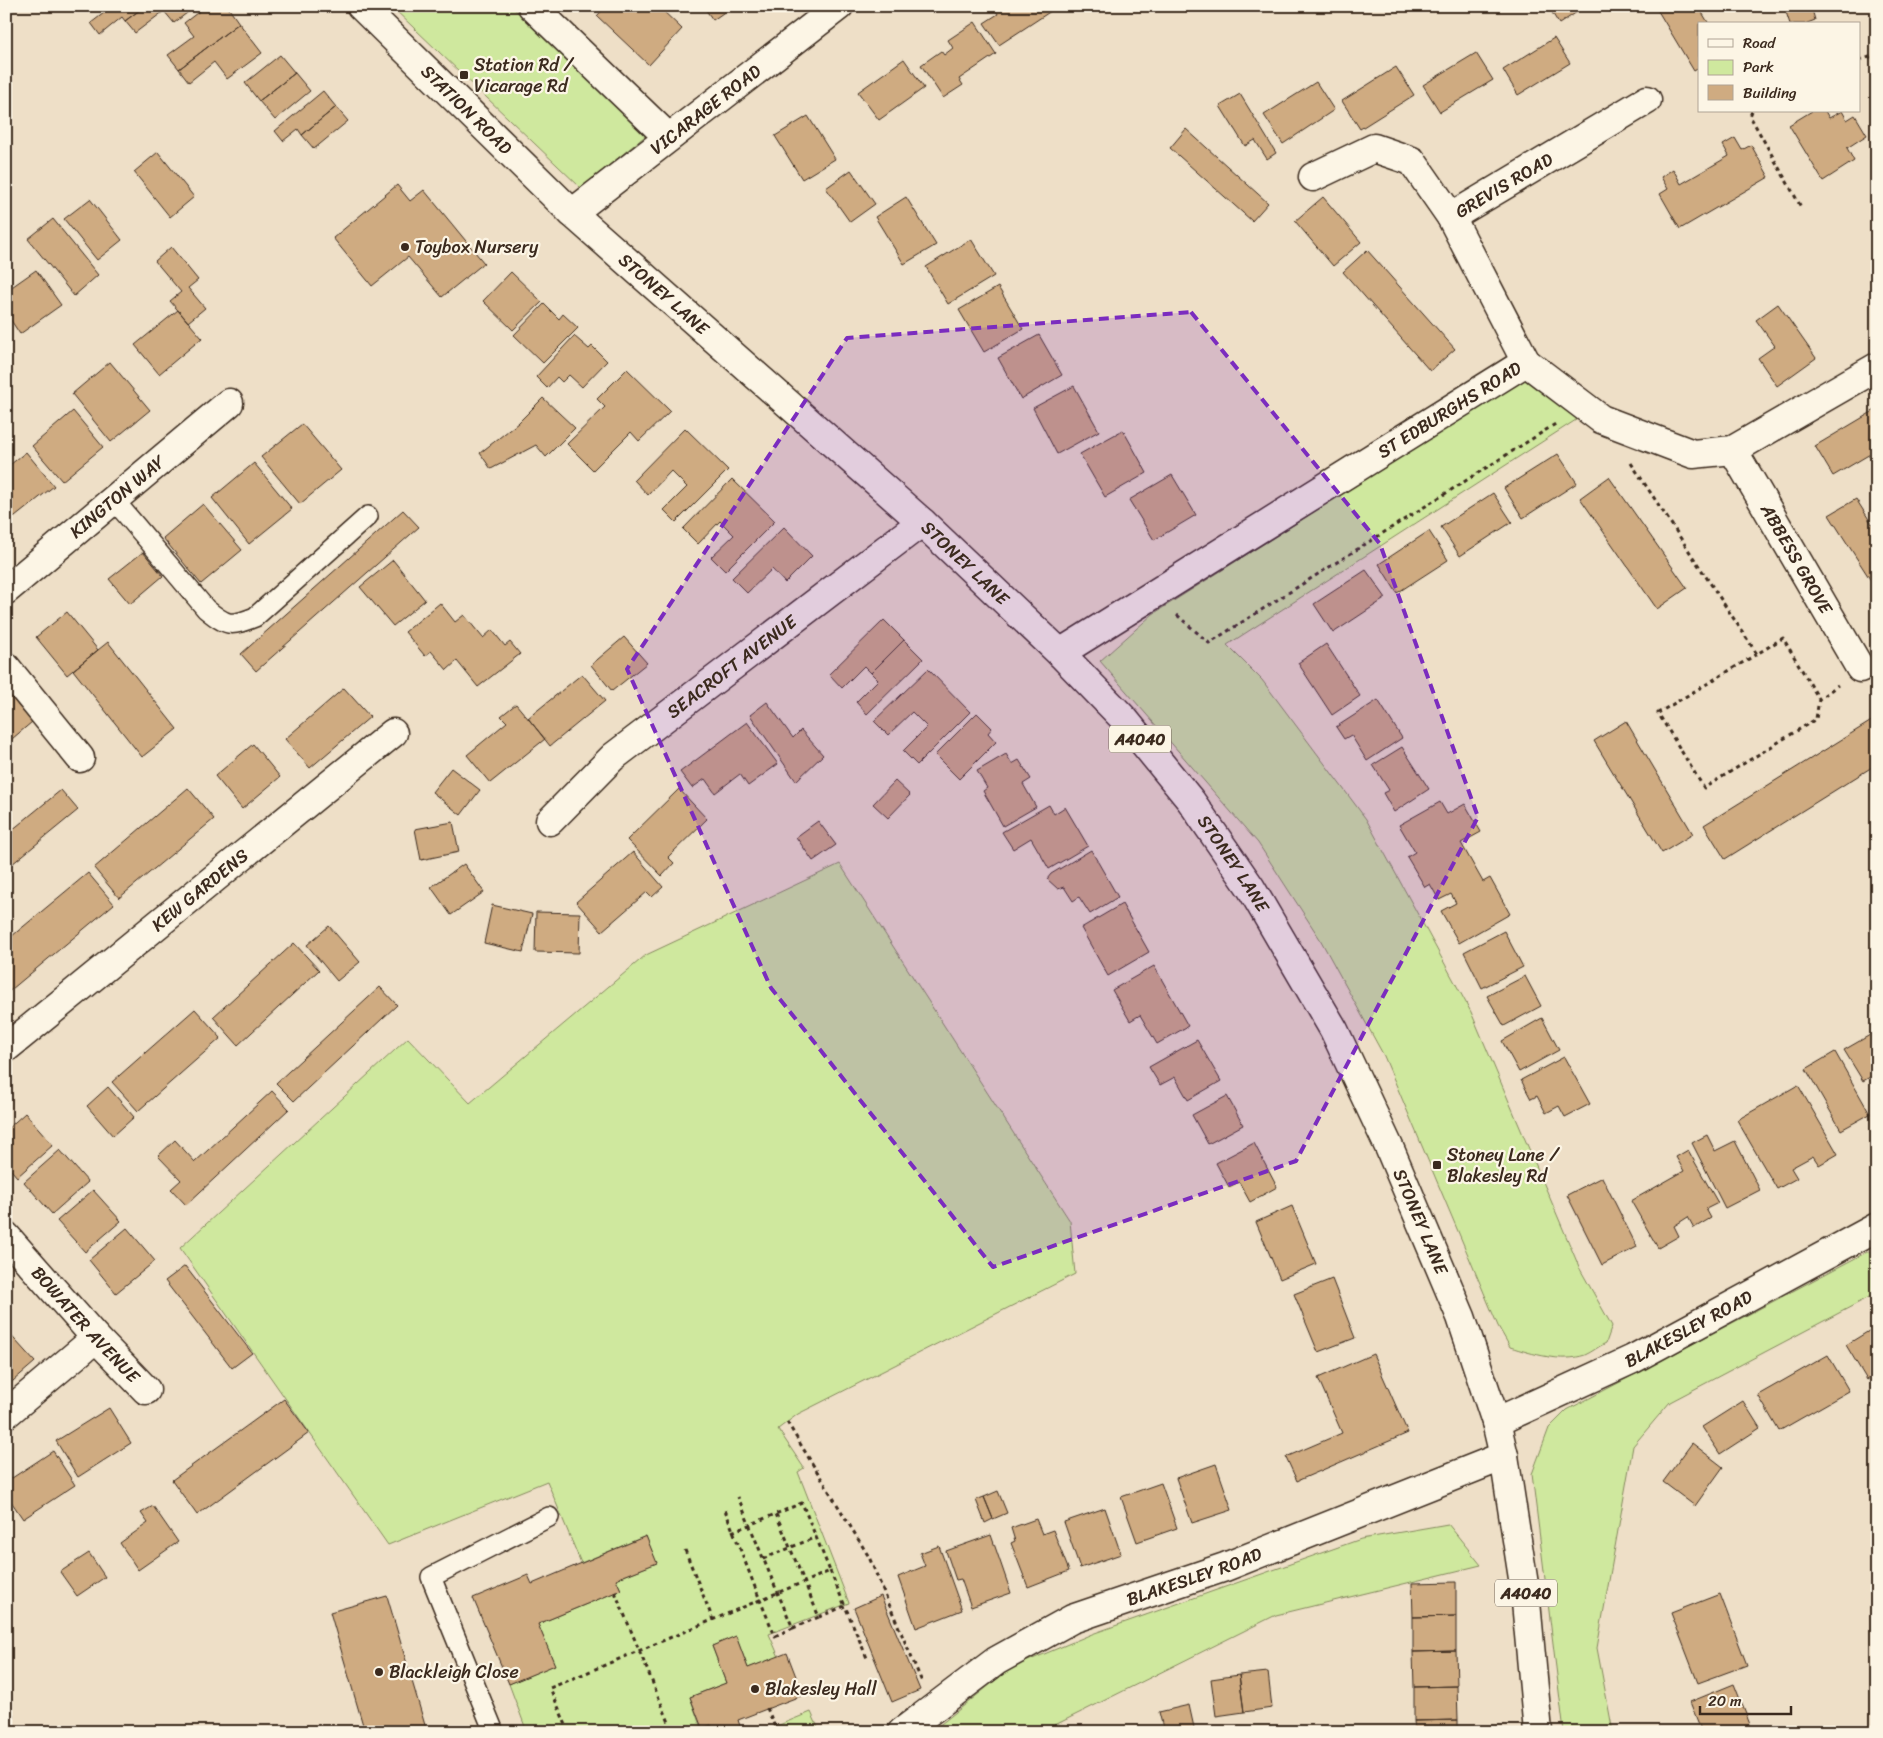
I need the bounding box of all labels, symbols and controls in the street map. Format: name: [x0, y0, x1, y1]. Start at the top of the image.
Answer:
legend: [1698, 22, 1860, 112]
text: Road: [1743, 30, 1776, 56]
place label: Station Rd / Vicarage Rd: [474, 49, 574, 102]
text: Park: [1743, 54, 1774, 80]
street label: VICARAGE ROAD: [643, 56, 769, 163]
street label: STATION ROAD: [413, 57, 520, 163]
marker: Station Rd / Vicarage Rd: [458, 69, 470, 81]
text: Building: [1743, 80, 1797, 106]
street label: GREVIS ROAD: [1449, 143, 1559, 227]
place label: Toybox Nursery: [415, 231, 539, 263]
marker: Toybox Nursery: [399, 241, 411, 253]
street label: STONEY LANE: [611, 245, 717, 344]
street label: ST EDBURGHS ROAD: [1371, 352, 1528, 467]
street label: KINGTON WAY: [62, 446, 173, 547]
street label: ABBESS GROVE: [1751, 497, 1842, 621]
street label: STONEY LANE: [913, 513, 1018, 614]
street label: SEACROFT AVENUE: [660, 606, 805, 727]
road number: A4040: [1109, 726, 1171, 752]
street label: STONEY LANE: [1189, 808, 1278, 919]
street label: KEW GARDENS: [144, 840, 256, 940]
place label: Stoney Lane / Blakesley Rd: [1447, 1139, 1560, 1192]
marker: Stoney Lane / Blakesley Rd: [1431, 1159, 1443, 1171]
street label: STONEY LANE: [1384, 1163, 1458, 1281]
street label: BOWATER AVENUE: [23, 1258, 148, 1392]
street label: BLAKESLEY ROAD: [1619, 1281, 1759, 1377]
street label: BLAKESLEY ROAD: [1122, 1538, 1267, 1615]
road number: A4040: [1495, 1580, 1557, 1606]
place label: Blackleigh Close: [389, 1656, 519, 1688]
marker: Blackleigh Close: [373, 1666, 385, 1678]
place label: Blakesley Hall: [765, 1673, 877, 1705]
marker: Blakesley Hall: [749, 1683, 761, 1695]
scale bar: [1700, 1683, 1792, 1715]
text: 20 m: [1708, 1688, 1742, 1714]

